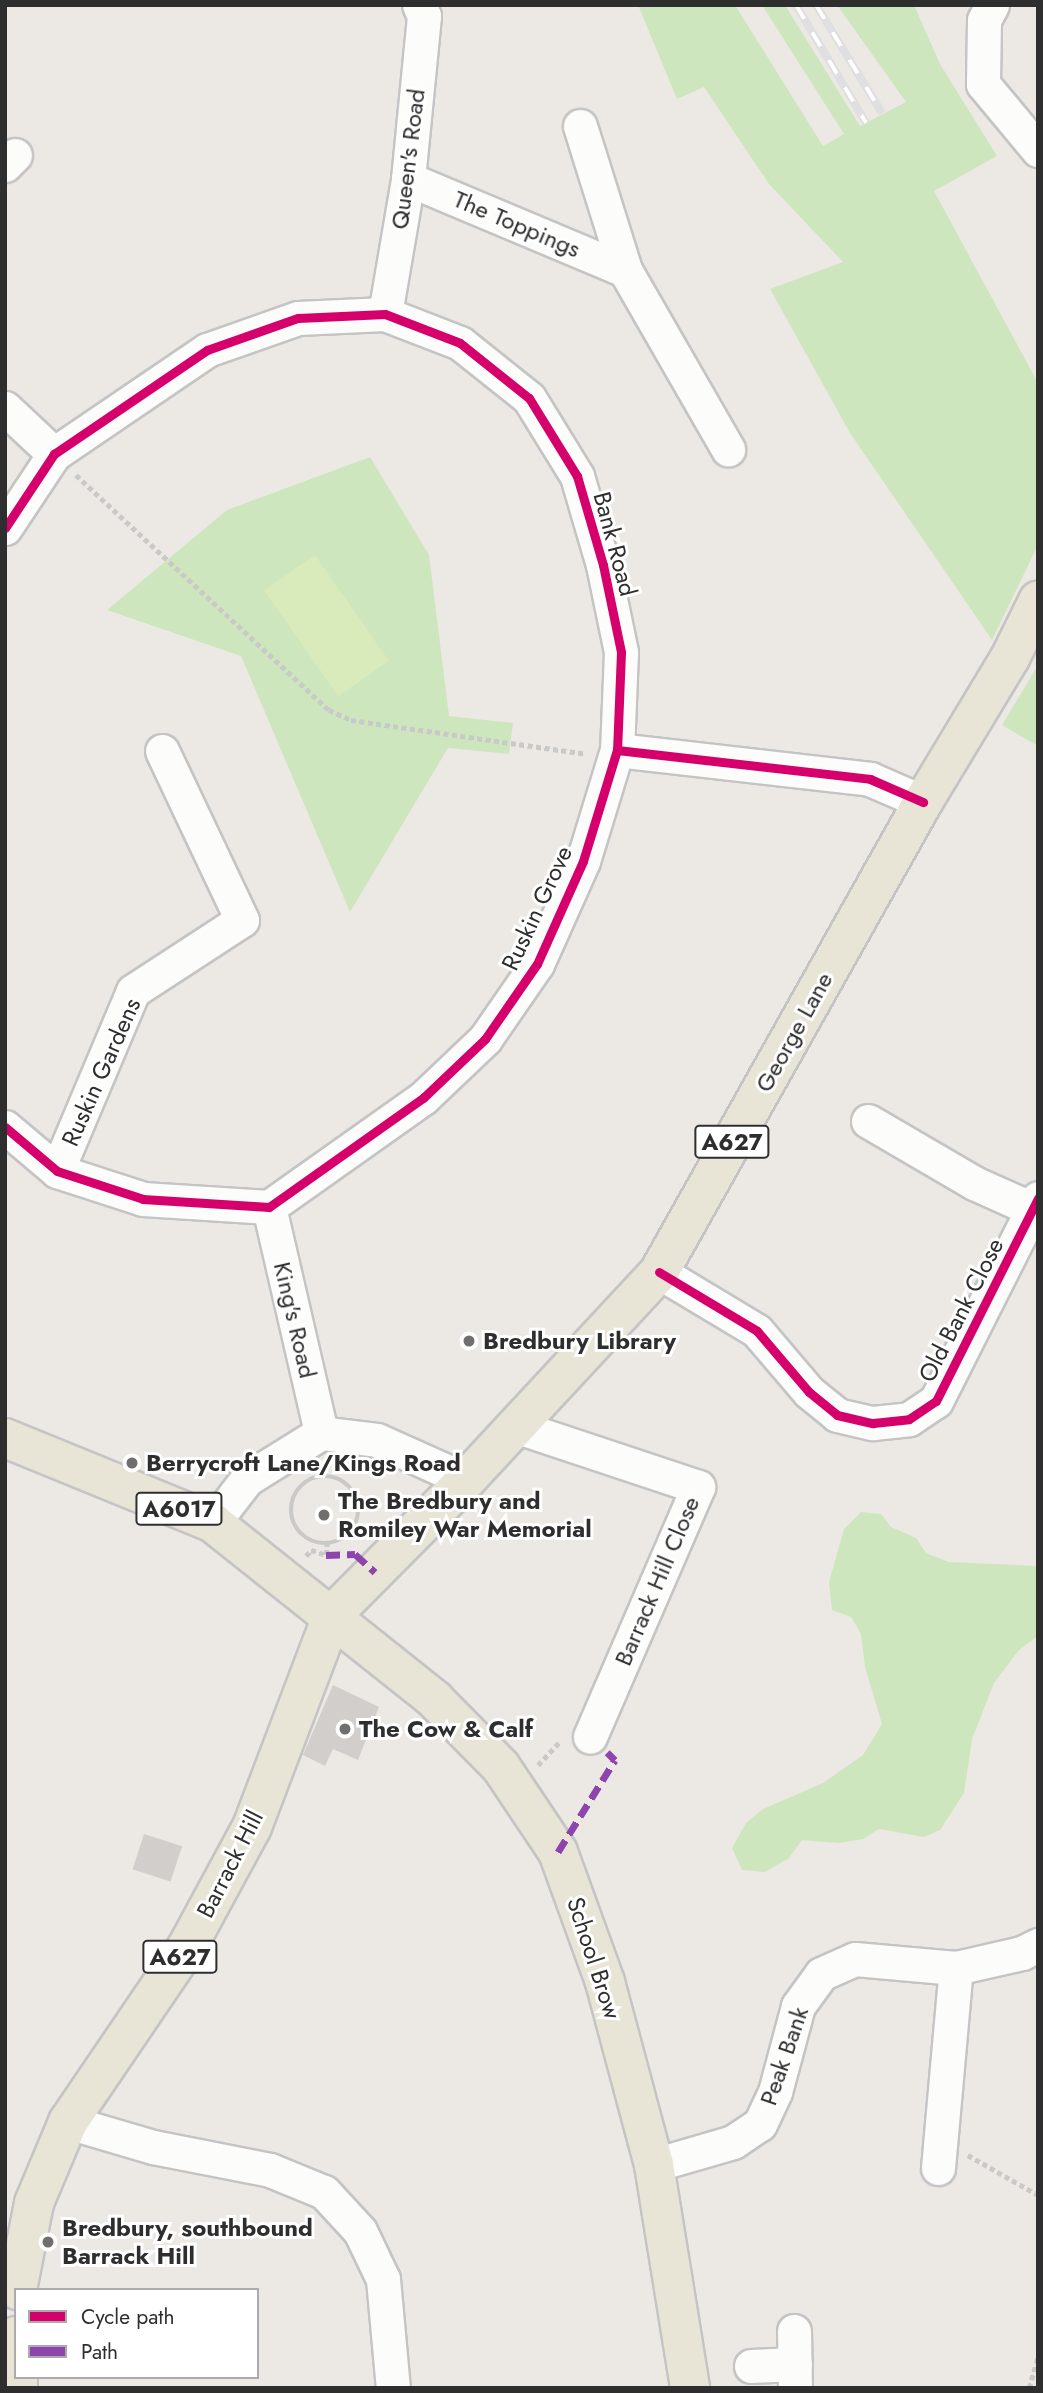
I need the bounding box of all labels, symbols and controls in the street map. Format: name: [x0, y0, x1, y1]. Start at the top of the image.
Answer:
street label: Queen's Road: [385, 87, 431, 231]
street label: The Toppings: [449, 184, 585, 264]
street label: Bank Road: [587, 489, 643, 599]
street label: Ruskin Grove: [496, 841, 578, 975]
street label: George Lane: [749, 967, 839, 1097]
street label: Ruskin Gardens: [56, 994, 146, 1150]
road number: A627: [694, 1122, 770, 1162]
street label: Old Bank Close: [912, 1233, 1010, 1387]
street label: King's Road: [268, 1259, 322, 1381]
place label: Bredbury Library: [483, 1327, 676, 1355]
marker: Bredbury Library: [461, 1333, 477, 1349]
place label: Berrycroft Lane/Kings Road: [146, 1449, 461, 1477]
marker: Berrycroft Lane/Kings Road: [124, 1455, 140, 1471]
place label: The Bredbury and Romiley War Memorial: [338, 1487, 592, 1543]
road number: A6017: [135, 1490, 223, 1528]
street label: Barrack Hill Close: [608, 1492, 706, 1670]
marker: The Bredbury and Romiley War Memorial: [316, 1507, 332, 1523]
place label: The Cow & Calf: [359, 1715, 533, 1743]
marker: The Cow & Calf: [337, 1721, 353, 1737]
street label: Barrack Hill: [191, 1806, 269, 1922]
street label: School Brow: [561, 1893, 627, 2023]
road number: A627: [142, 1938, 218, 1976]
street label: Peak Bank: [754, 2003, 814, 2109]
place label: Bredbury, southbound Barrack Hill: [62, 2214, 313, 2270]
marker: Bredbury, southbound Barrack Hill: [40, 2234, 56, 2250]
legend: [14, 2288, 259, 2379]
text: Cycle path: [81, 2302, 174, 2332]
text: Path: [81, 2337, 118, 2367]

